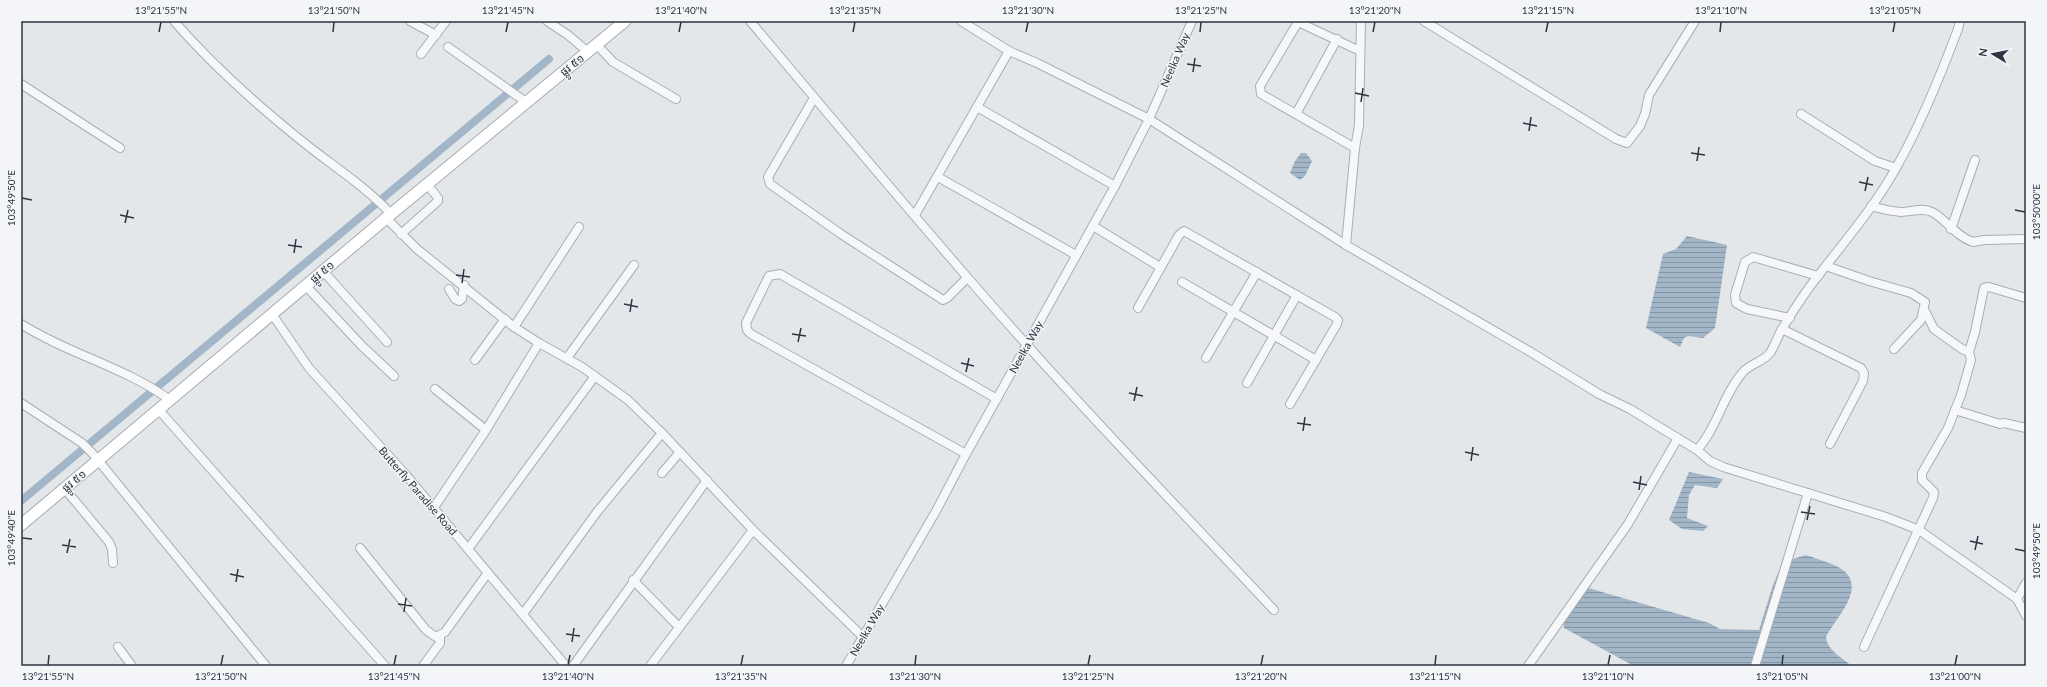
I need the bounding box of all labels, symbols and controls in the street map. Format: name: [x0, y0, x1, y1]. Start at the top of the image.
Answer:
text: 13°21'55"N: [135, 4, 187, 16]
text: 13°21'50"N: [308, 4, 360, 16]
text: 13°21'45"N: [482, 4, 534, 16]
text: 13°21'40"N: [655, 4, 707, 16]
text: 13°21'35"N: [829, 4, 881, 16]
text: 13°21'30"N: [1002, 4, 1054, 16]
text: 13°21'25"N: [1175, 4, 1227, 16]
text: 13°21'20"N: [1349, 4, 1401, 16]
text: 13°21'15"N: [1522, 4, 1574, 16]
text: 13°21'10"N: [1695, 4, 1747, 16]
text: 13°21'05"N: [1869, 4, 1921, 16]
street label: Neelka Way: [1157, 30, 1192, 89]
north arrow: [1973, 34, 2013, 74]
text: N: [1976, 47, 1990, 57]
street label: ផ្លូវ ៥១: [557, 51, 589, 82]
text: 103°49'50"E: [5, 170, 17, 226]
text: 103°50'00"E: [2030, 184, 2042, 240]
street label: ផ្លូវ ៥១: [307, 258, 339, 289]
street label: Neelka Way: [1006, 318, 1045, 375]
street label: Butterfly Paradise Road: [376, 444, 460, 538]
street label: ផ្លូវ ៥១: [59, 467, 91, 498]
text: 103°49'40"E: [5, 510, 17, 566]
text: 103°49'50"E: [2030, 523, 2042, 579]
street label: Neelka Way: [846, 601, 887, 658]
text: 13°21'55"N: [22, 670, 74, 682]
text: 13°21'50"N: [195, 670, 247, 682]
text: 13°21'45"N: [368, 670, 420, 682]
text: 13°21'40"N: [542, 670, 594, 682]
text: 13°21'35"N: [715, 670, 767, 682]
text: 13°21'30"N: [889, 670, 941, 682]
text: 13°21'25"N: [1062, 670, 1114, 682]
text: 13°21'20"N: [1235, 670, 1287, 682]
text: 13°21'15"N: [1409, 670, 1461, 682]
text: 13°21'10"N: [1582, 670, 1634, 682]
text: 13°21'05"N: [1756, 670, 1808, 682]
text: 13°21'00"N: [1929, 670, 1981, 682]

